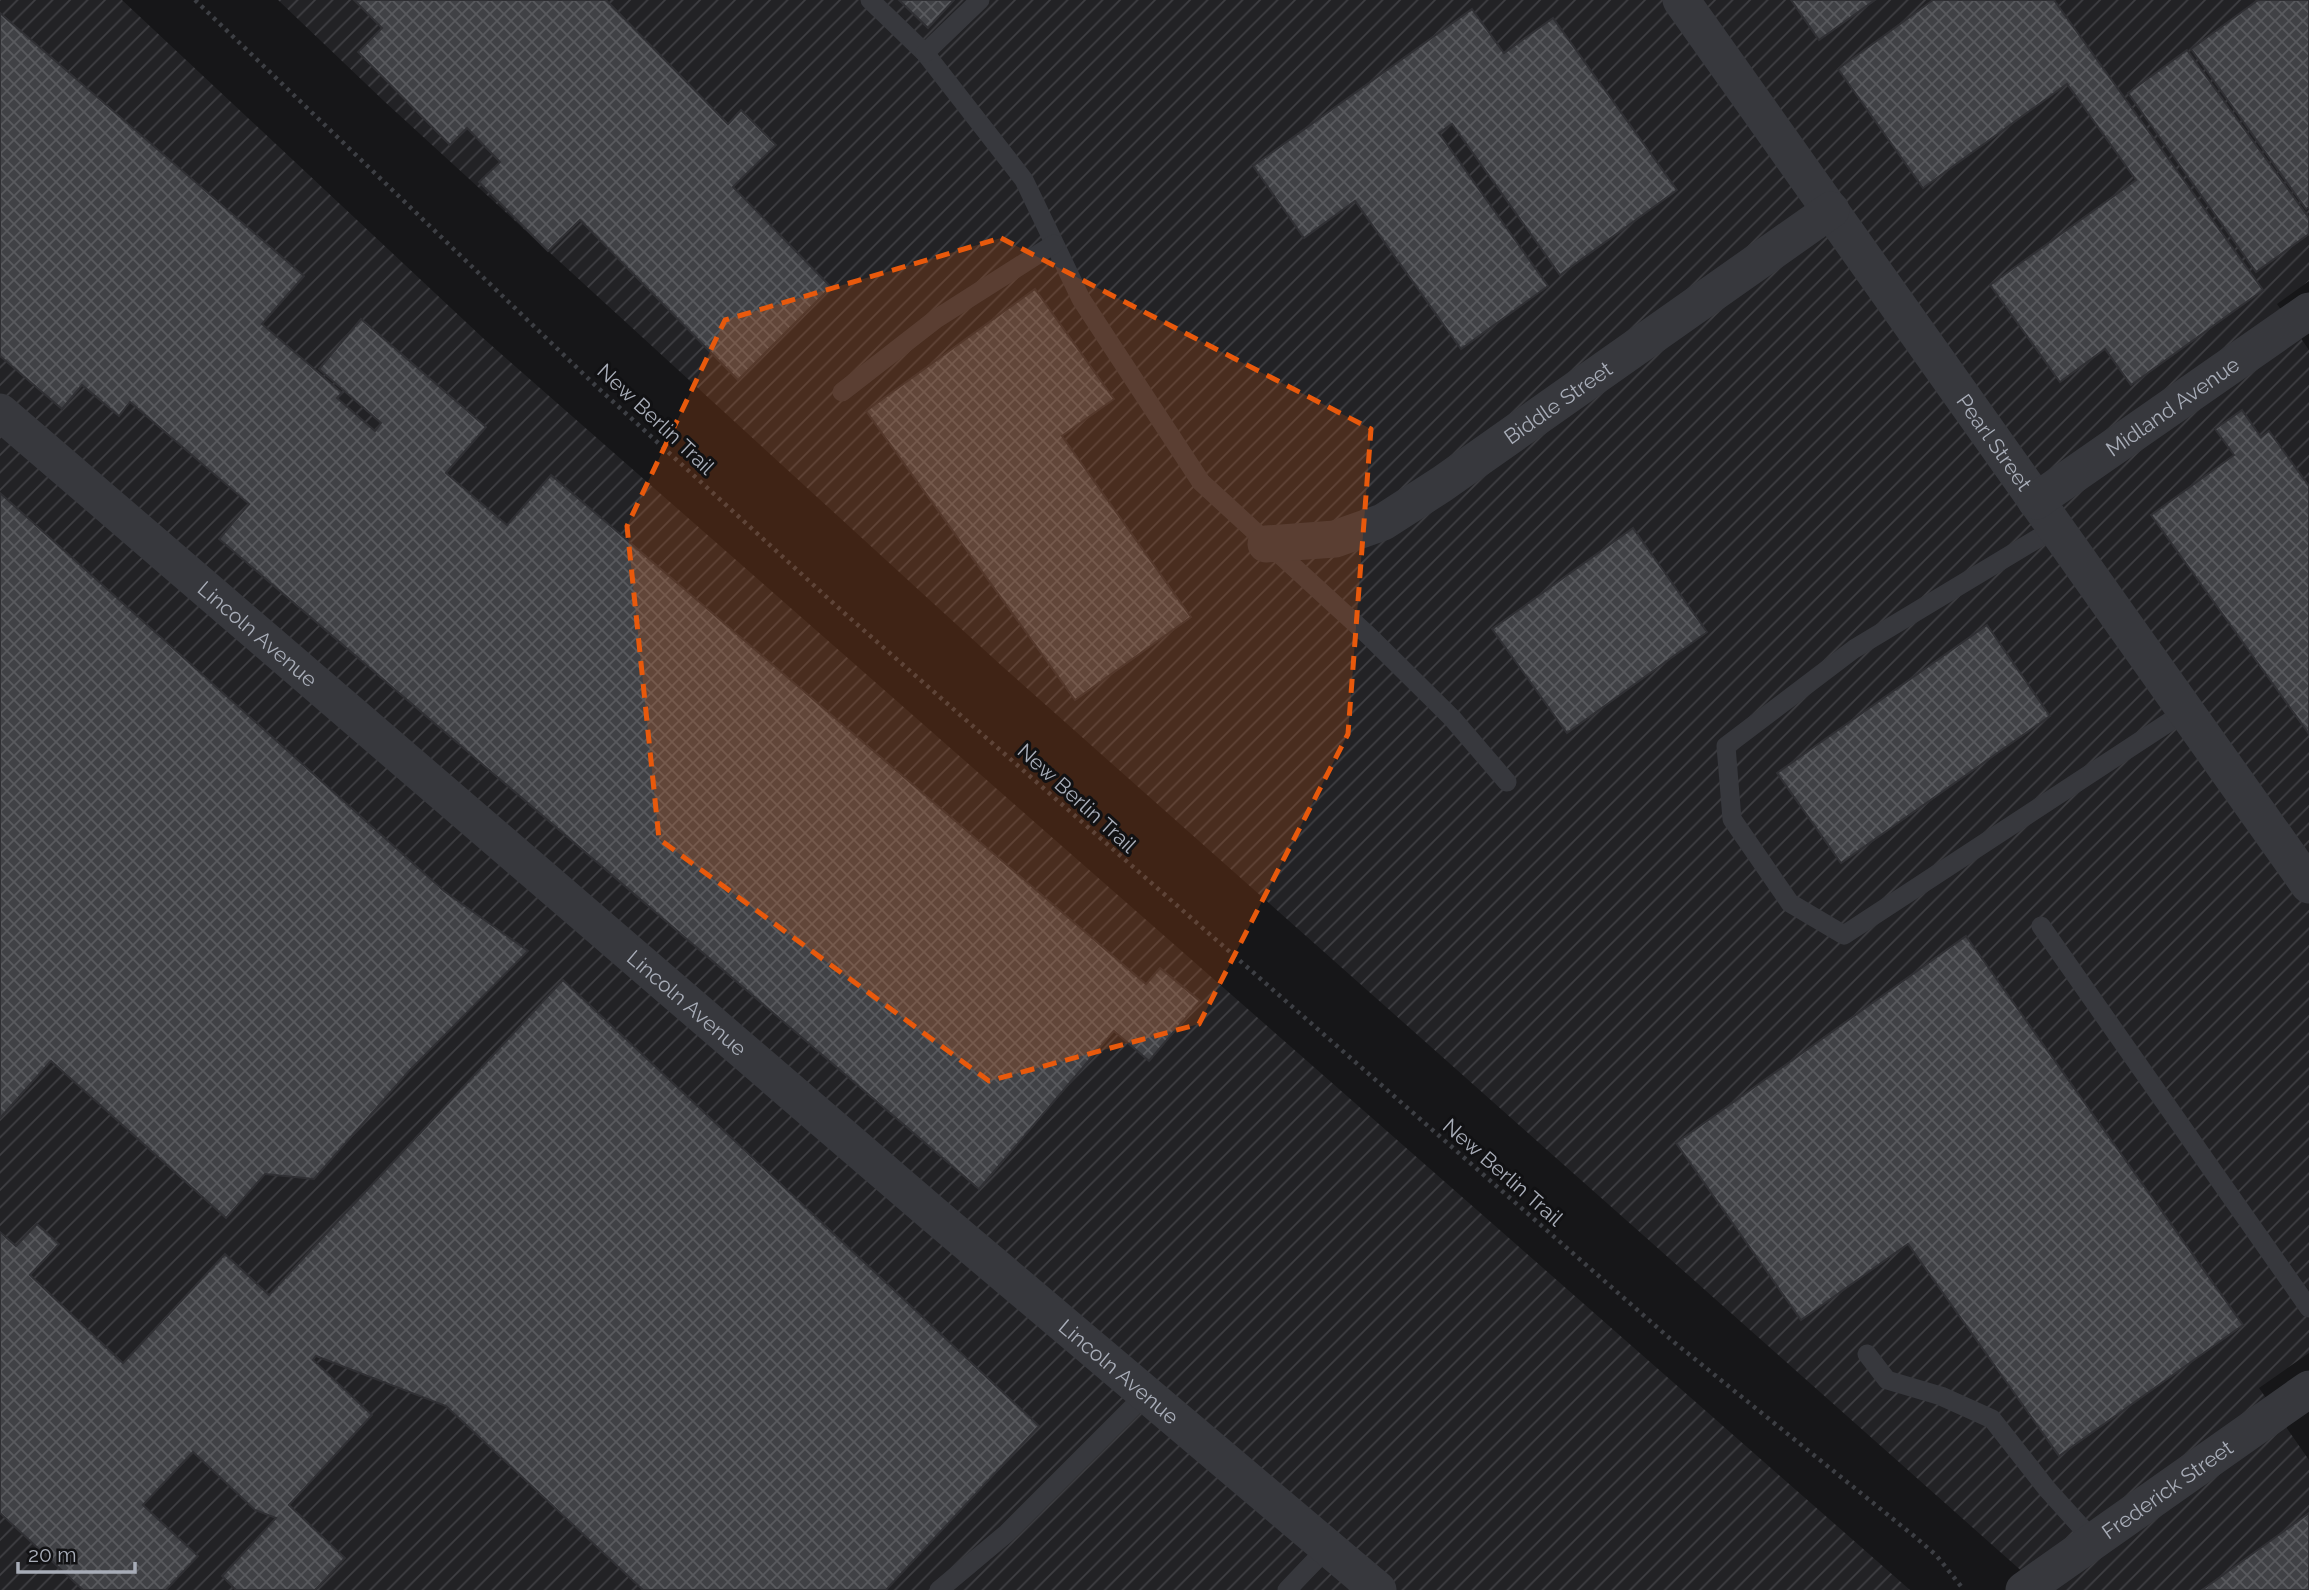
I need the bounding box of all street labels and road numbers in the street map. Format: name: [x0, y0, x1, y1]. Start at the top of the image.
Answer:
street label: Midland Avenue: [2101, 351, 2244, 461]
street label: Biddle Street: [1499, 356, 1617, 449]
street label: New Berlin Trail: [592, 358, 720, 480]
street label: Pearl Street: [1952, 389, 2037, 495]
street label: Lincoln Avenue: [193, 575, 323, 692]
street label: New Berlin Trail: [1013, 738, 1142, 858]
street label: Lincoln Avenue: [622, 944, 752, 1061]
street label: New Berlin Trail: [1438, 1113, 1568, 1231]
street label: Lincoln Avenue: [1054, 1313, 1184, 1429]
street label: Frederick Street: [2097, 1434, 2237, 1544]

